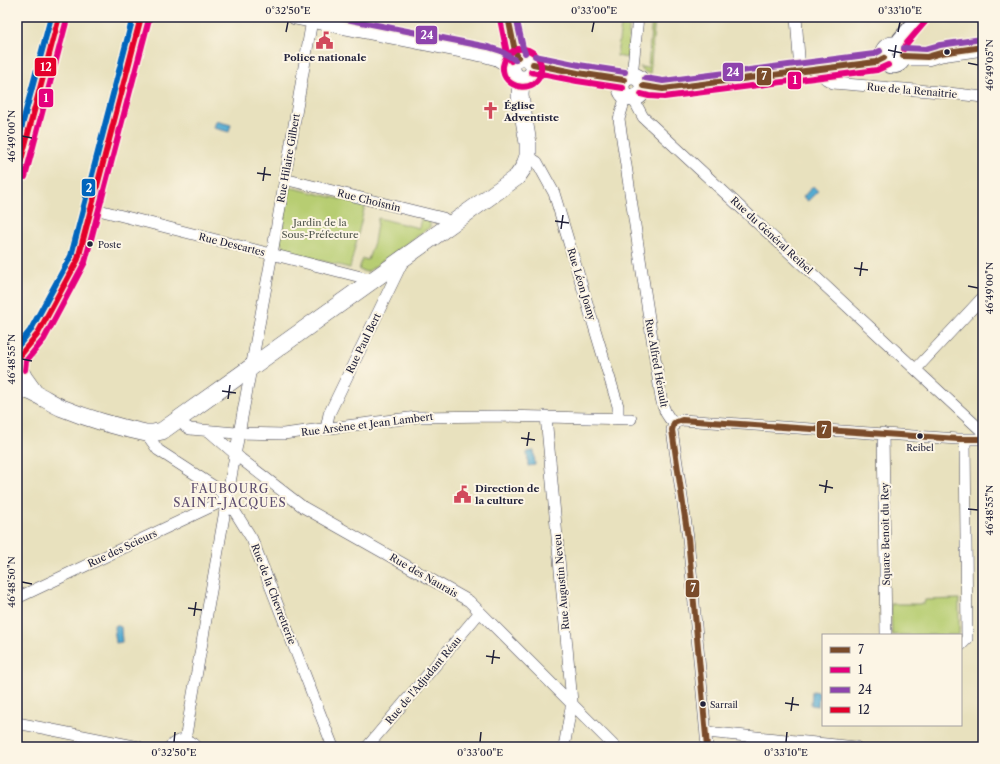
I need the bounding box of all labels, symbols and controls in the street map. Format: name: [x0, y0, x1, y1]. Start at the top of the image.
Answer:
text: 0°32'50"E: [265, 4, 311, 17]
text: 0°33'00"E: [571, 4, 617, 17]
text: 0°33'10"E: [878, 4, 922, 17]
line badge: 24: [415, 25, 438, 45]
text: 24: [420, 28, 434, 42]
public building icon: Police nationale: [315, 30, 335, 50]
text: 46°49'05"N: [983, 39, 996, 91]
unlabelled marker: [942, 47, 952, 57]
place label: Police nationale: [284, 51, 366, 64]
line badge: 12: [34, 57, 57, 77]
text: 12: [40, 60, 52, 74]
line badge: 24: [722, 62, 744, 82]
text: 24: [726, 65, 740, 79]
line badge: 7: [756, 67, 772, 86]
text: 7: [761, 69, 767, 83]
line badge: 1: [787, 71, 802, 90]
text: 1: [793, 73, 798, 87]
street label: Rue de la Renaitrie: [866, 80, 958, 101]
line badge: 1: [38, 88, 54, 108]
text: 1: [44, 91, 49, 105]
place label: Église Adventiste: [503, 99, 559, 124]
church icon: Église Adventiste: [481, 101, 501, 121]
text: 46°49'00"N: [5, 110, 18, 162]
street label: Rue Hilaire Gilbert: [274, 112, 303, 204]
line badge: 2: [81, 178, 96, 197]
text: 2: [86, 181, 93, 195]
street label: Rue Choisnin: [336, 186, 403, 215]
street label: Rue du Général Reibel: [728, 194, 816, 277]
park label: Jardin de la Sous-Préfecture: [281, 216, 359, 241]
street label: Rue Descartes: [197, 230, 266, 259]
marker: Poste: [85, 239, 95, 249]
place label: Poste: [98, 239, 121, 250]
street label: Rue Léon Joany: [564, 246, 599, 322]
text: 46°49'00"N: [983, 262, 996, 314]
street label: Rue Paul Bert: [343, 310, 384, 376]
street label: Rue Alfred Hérault: [642, 318, 671, 409]
text: 46°48'55"N: [5, 334, 18, 384]
street label: Rue Arsène et Jean Lambert: [300, 410, 434, 439]
line badge: 7: [816, 420, 832, 439]
text: 7: [821, 423, 827, 437]
marker: Reibel: [915, 431, 925, 441]
place label: Reibel: [906, 442, 934, 453]
district label: FAUBOURG SAINT-JACQUES: [173, 481, 287, 510]
place label: Direction de la culture: [475, 482, 539, 507]
street label: Square Benoit du Rey: [878, 482, 893, 586]
public building icon: Direction de la culture: [452, 484, 472, 504]
text: 46°48'55"N: [983, 485, 996, 535]
street label: Rue des Scieurs: [85, 527, 159, 570]
street label: Rue Augustin Neveu: [551, 533, 572, 630]
street label: Rue de la Chevretterie: [248, 542, 299, 647]
street label: Rue des Naurais: [387, 551, 460, 600]
text: 46°48'50"N: [5, 556, 18, 608]
line badge: 7: [685, 579, 700, 598]
text: 7: [690, 581, 696, 595]
street label: Rue de l'Adjudant Réau: [383, 634, 464, 727]
legend: [822, 634, 962, 726]
text: 7: [858, 642, 864, 657]
text: 1: [858, 662, 863, 677]
text: 24: [858, 682, 872, 697]
marker: Sarrail: [698, 699, 708, 709]
place label: Sarrail: [710, 699, 738, 710]
text: 12: [858, 702, 870, 717]
text: 0°32'50"E: [151, 746, 197, 759]
text: 0°33'00"E: [457, 746, 503, 759]
text: 0°33'10"E: [764, 746, 808, 759]

